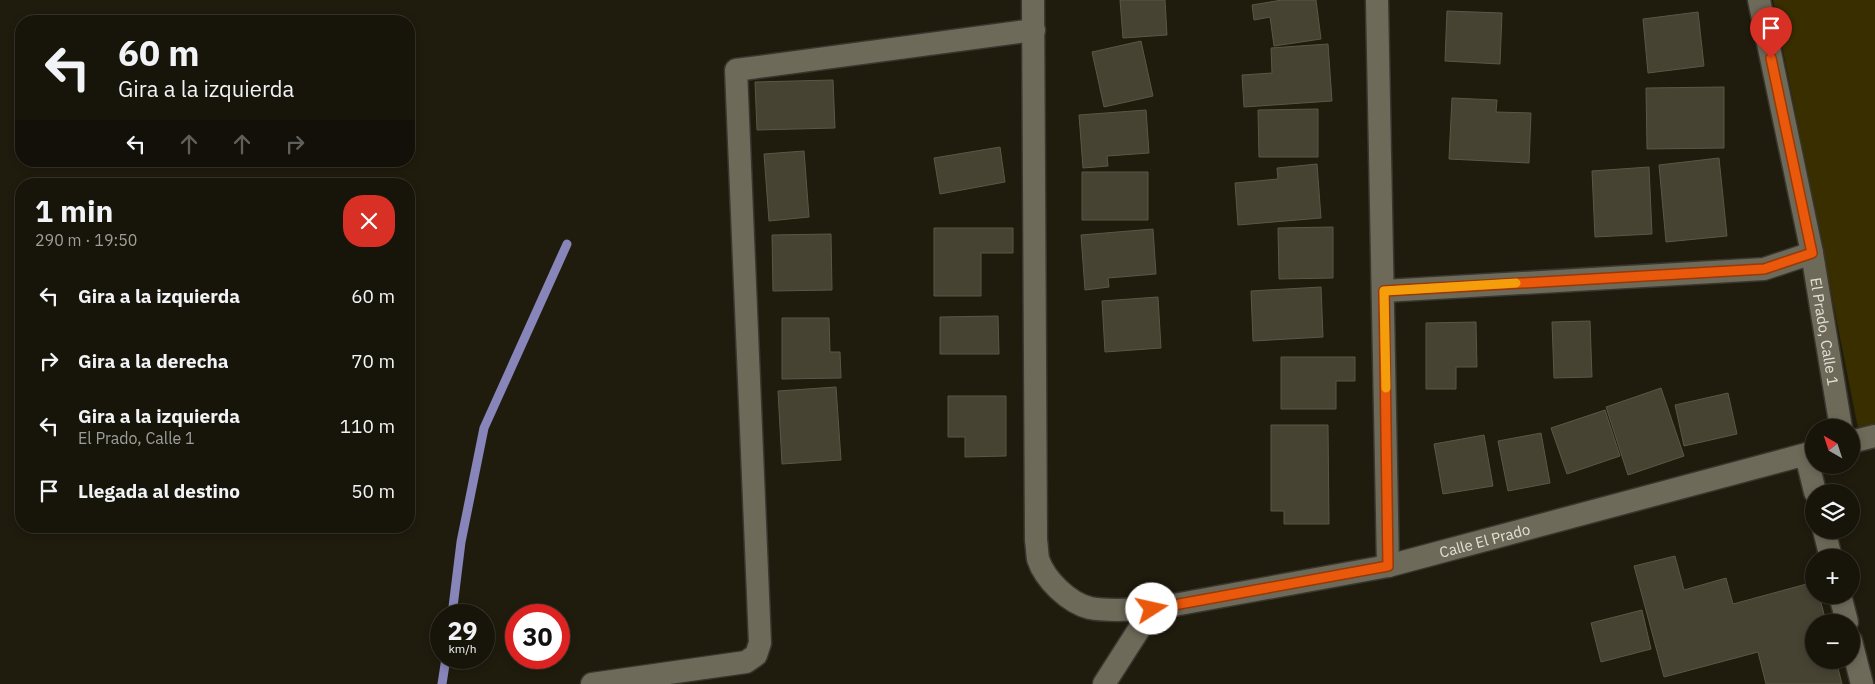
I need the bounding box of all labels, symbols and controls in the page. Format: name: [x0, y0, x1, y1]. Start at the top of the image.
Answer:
pin: [1750, 7, 1792, 58]
icon: arrive: [1757, 14, 1785, 42]
text: 60 m: [118, 30, 200, 76]
icon: left: [35, 35, 100, 100]
text: Gira a la izquierda: [118, 74, 294, 103]
icon: left: [122, 130, 150, 158]
icon: ahead: [175, 130, 203, 158]
icon: ahead: [228, 130, 256, 158]
icon: right: [281, 130, 309, 158]
text: 1 min: [35, 191, 113, 230]
button: close: [343, 195, 395, 247]
text: 290 m · 19:50: [35, 230, 137, 250]
street label: El Prado, Calle 1: [1807, 276, 1843, 387]
icon: left: [35, 282, 63, 310]
text: Gira a la izquierda: [78, 284, 240, 308]
text: 60 m: [351, 284, 395, 308]
icon: right: [35, 347, 63, 375]
text: Gira a la derecha: [78, 349, 229, 373]
text: 70 m: [351, 349, 395, 373]
text: Gira a la izquierda: [78, 404, 240, 428]
icon: left: [35, 412, 63, 440]
text: 110 m: [340, 414, 395, 438]
north arrow: [1805, 419, 1860, 474]
map controls: [1805, 419, 1860, 669]
text: El Prado, Calle 1: [78, 428, 195, 448]
icon: arrive: [35, 477, 63, 505]
text: Llegada al destino: [78, 479, 240, 503]
text: 50 m: [351, 479, 395, 503]
button: layers: [1805, 484, 1860, 539]
street label: Calle El Prado: [1437, 519, 1532, 561]
button: +: [1805, 549, 1860, 604]
position arrow: [1125, 582, 1177, 634]
speed limit sign: 30: [505, 604, 570, 669]
text: 29: [447, 614, 478, 647]
button: −: [1805, 614, 1860, 669]
text: km/h: [448, 641, 477, 656]

